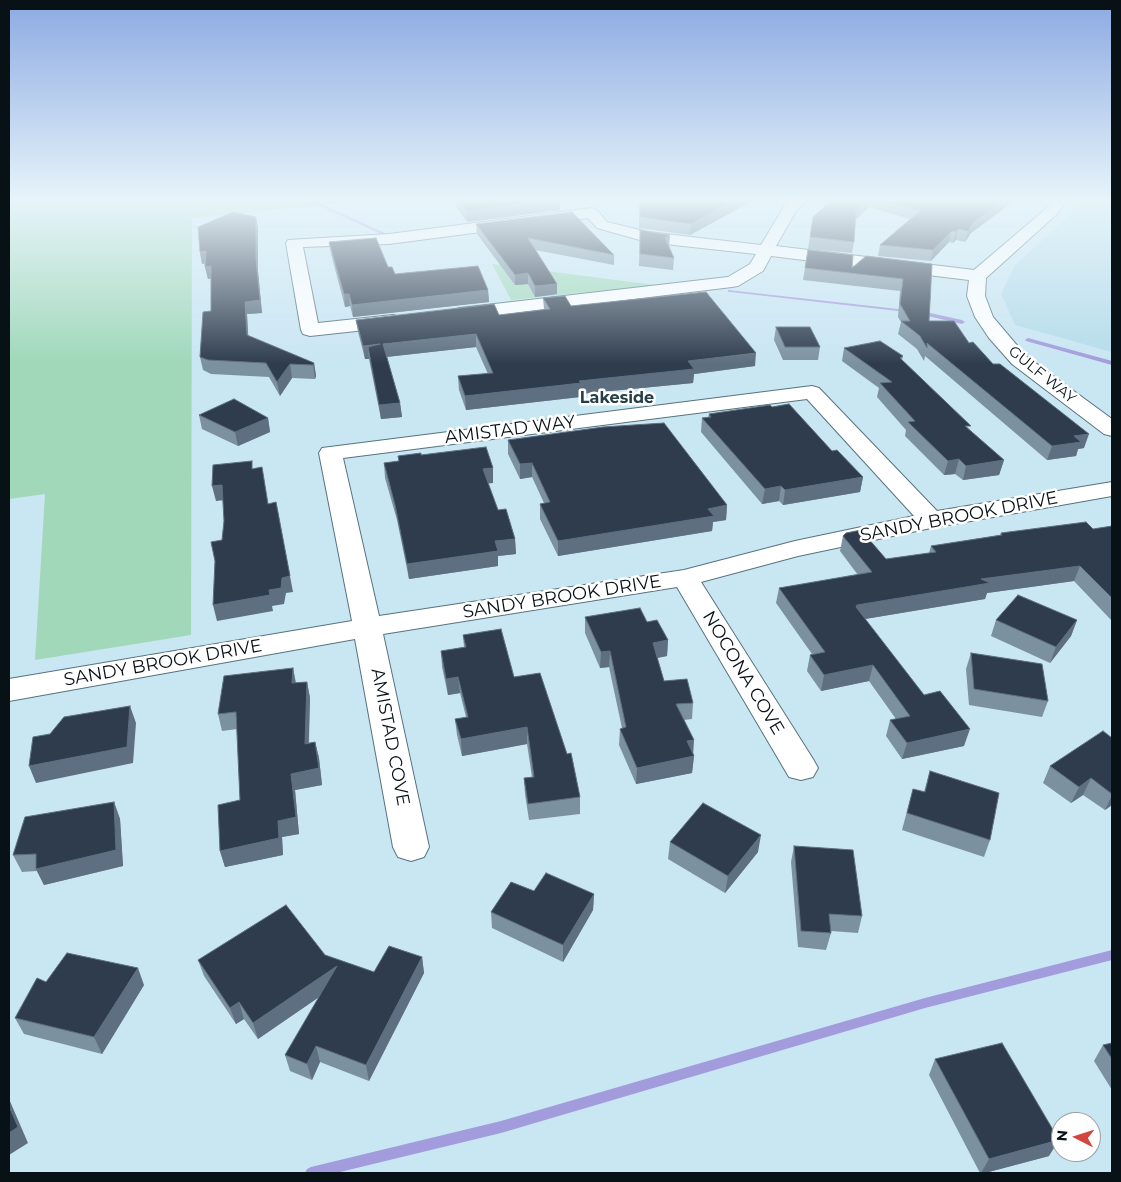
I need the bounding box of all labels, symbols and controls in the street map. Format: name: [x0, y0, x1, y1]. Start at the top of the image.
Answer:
street label: GULF WAY: [1005, 342, 1079, 408]
district label: Lakeside: [580, 388, 654, 408]
street label: AMISTAD WAY: [443, 411, 577, 449]
street label: SANDY BROOK DRIVE: [858, 487, 1060, 547]
street label: SANDY BROOK DRIVE: [461, 571, 663, 623]
street label: NOCONA COVE: [698, 607, 788, 739]
street label: SANDY BROOK DRIVE: [62, 635, 264, 691]
street label: AMISTAD COVE: [366, 666, 414, 808]
north arrow: [1051, 1112, 1101, 1162]
text: N: [1053, 1129, 1072, 1142]

